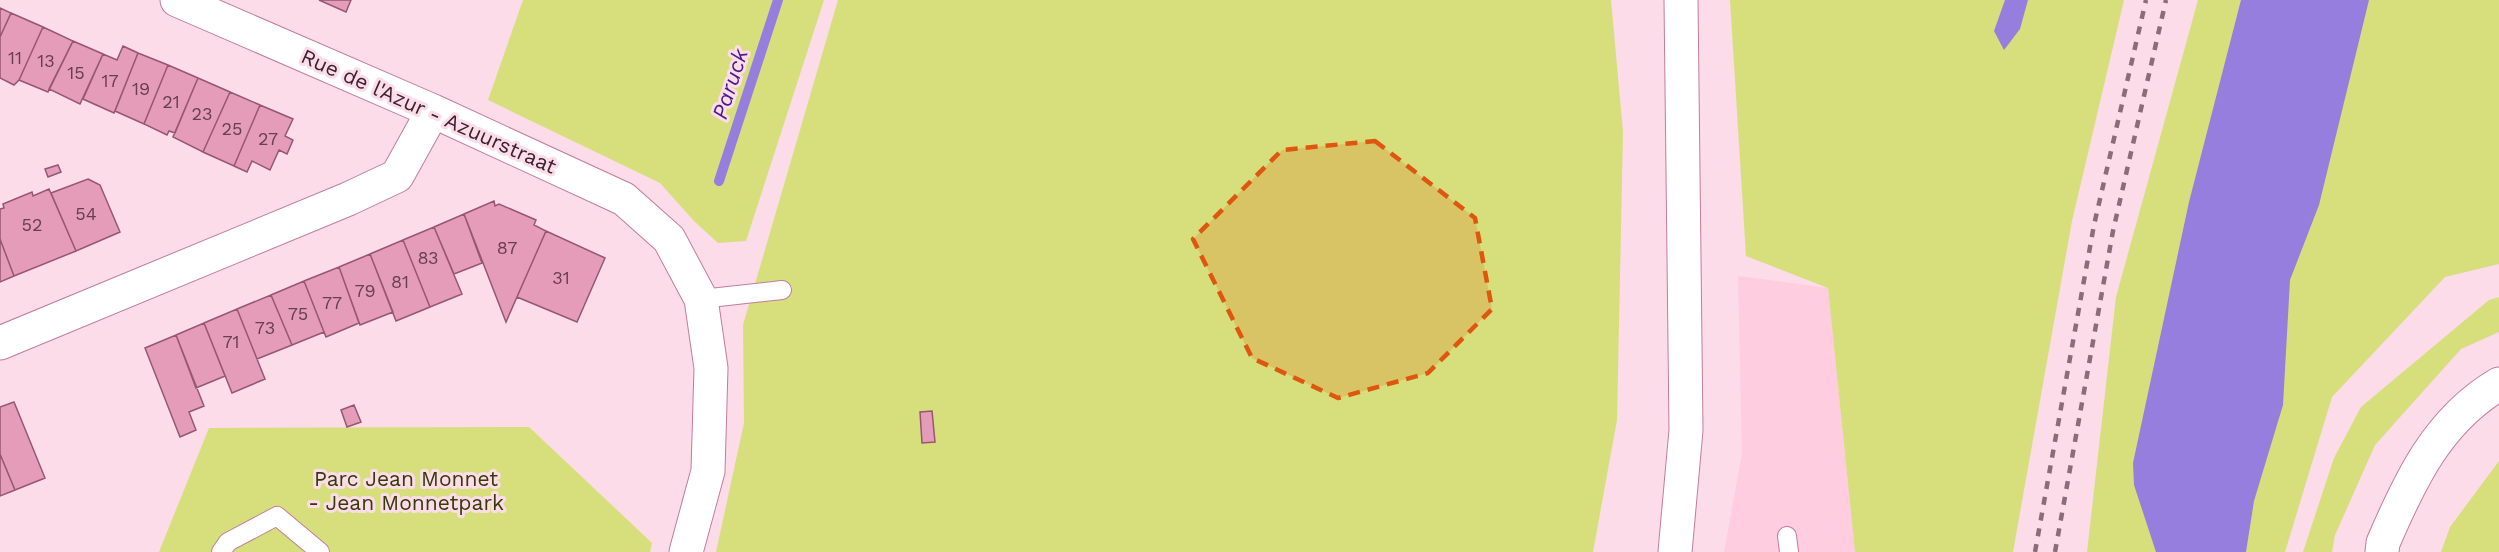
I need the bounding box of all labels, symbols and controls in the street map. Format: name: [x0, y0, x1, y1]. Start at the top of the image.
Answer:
street label: Rue de l'Azur - Azuurstraat: [297, 43, 561, 179]
water label: Paruck: [707, 45, 753, 122]
house number: 11: [8, 47, 22, 68]
house number: 13: [37, 50, 55, 71]
house number: 15: [67, 62, 85, 83]
house number: 17: [101, 70, 119, 91]
house number: 19: [132, 78, 150, 99]
house number: 21: [162, 91, 180, 112]
house number: 23: [192, 103, 213, 124]
house number: 25: [222, 118, 242, 139]
house number: 27: [258, 128, 278, 149]
house number: 54: [75, 203, 97, 224]
house number: 52: [22, 214, 42, 235]
house number: 87: [497, 237, 517, 258]
house number: 83: [417, 247, 439, 268]
house number: 31: [552, 267, 570, 288]
house number: 81: [391, 271, 409, 292]
house number: 79: [354, 280, 376, 301]
house number: 77: [322, 292, 342, 313]
house number: 75: [288, 303, 308, 324]
house number: 73: [255, 317, 275, 338]
house number: 71: [222, 331, 240, 352]
park label: Parc Jean Monnet - Jean Monnetpark: [308, 466, 504, 515]

